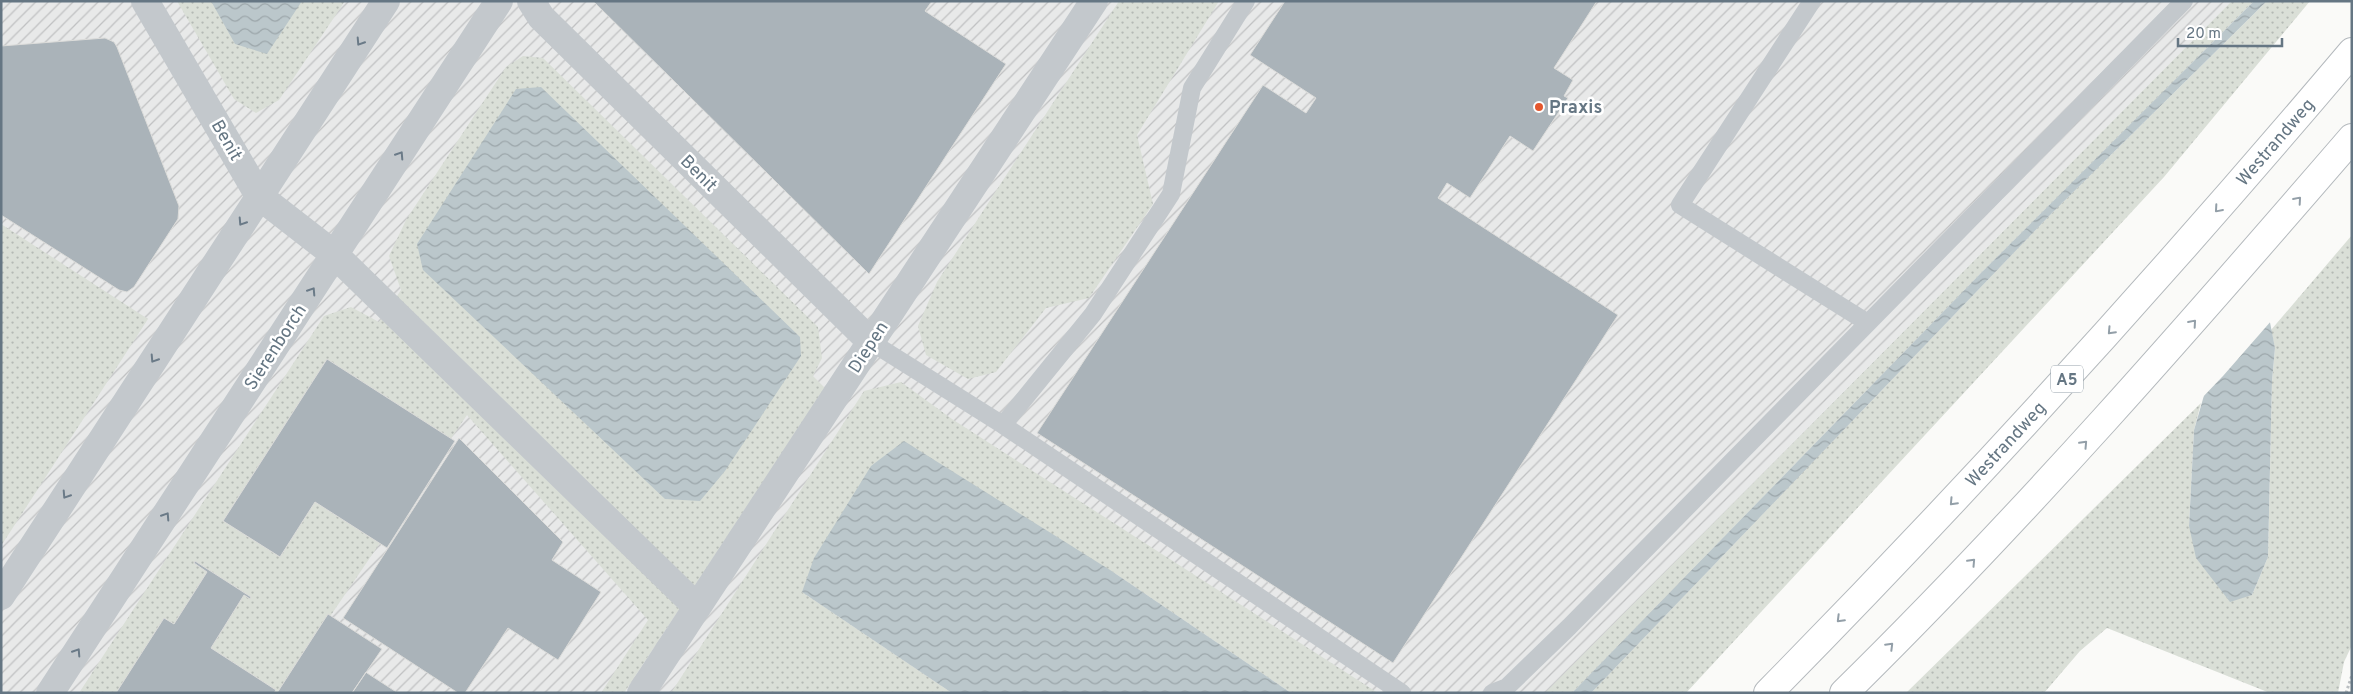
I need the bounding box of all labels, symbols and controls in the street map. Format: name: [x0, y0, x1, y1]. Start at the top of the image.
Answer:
scale bar: [2178, 15, 2282, 47]
text: 20 m: [2186, 25, 2221, 44]
one-way arrow: [356, 37, 366, 46]
street label: Westrandweg: [2232, 94, 2320, 191]
place label: Praxis: [1549, 97, 1602, 120]
marker: Praxis: [1533, 101, 1545, 113]
street label: Benit: [205, 116, 247, 165]
one-way arrow: [394, 151, 403, 161]
street label: Benit: [674, 151, 721, 198]
one-way arrow: [2293, 196, 2302, 205]
one-way arrow: [2215, 204, 2224, 213]
one-way arrow: [239, 217, 249, 226]
one-way arrow: [305, 288, 315, 297]
street label: Sierenborch: [240, 301, 313, 395]
street label: Diepen: [844, 318, 894, 378]
one-way arrow: [2187, 320, 2195, 329]
one-way arrow: [2108, 326, 2117, 335]
one-way arrow: [151, 353, 160, 362]
road number: A5: [2051, 366, 2083, 392]
street label: Westrandweg: [1961, 397, 2052, 493]
one-way arrow: [2078, 440, 2087, 449]
one-way arrow: [63, 490, 72, 499]
one-way arrow: [1950, 496, 1959, 505]
one-way arrow: [159, 512, 169, 521]
one-way arrow: [1966, 558, 1975, 567]
one-way arrow: [1837, 614, 1846, 623]
one-way arrow: [1885, 643, 1894, 652]
one-way arrow: [71, 648, 80, 658]

